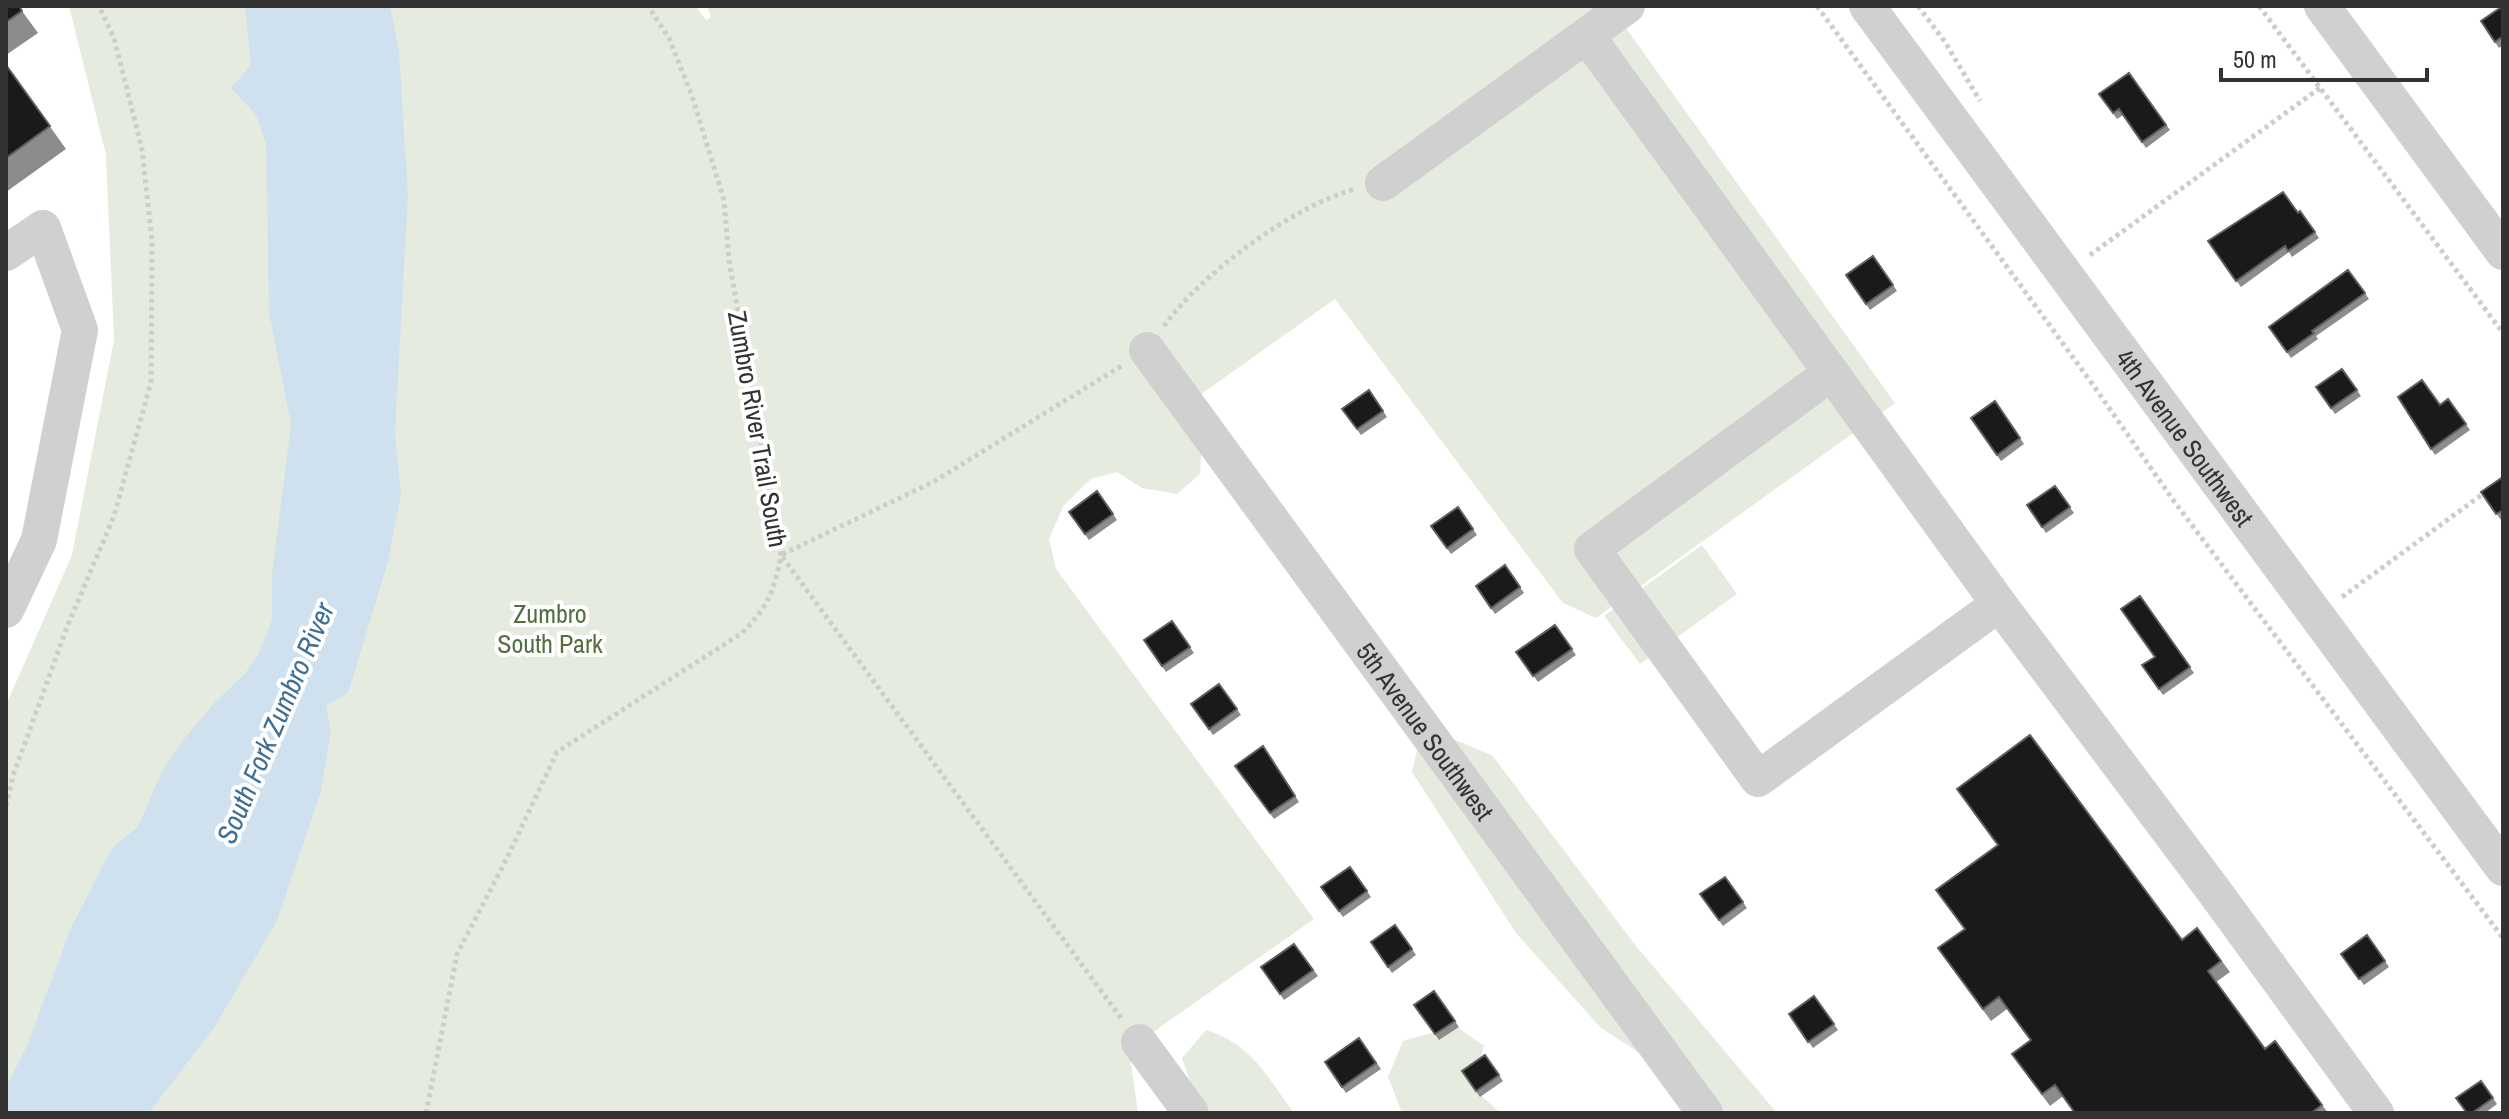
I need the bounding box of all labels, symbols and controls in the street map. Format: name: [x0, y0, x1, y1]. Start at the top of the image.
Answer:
scale bar: [2221, 32, 2427, 82]
text: 50 m: [2233, 43, 2277, 75]
street label: Zumbro River Trail South: [720, 308, 796, 550]
street label: 4th Avenue Southwest: [2108, 342, 2262, 533]
water label: South Fork Zumbro River: [207, 596, 343, 849]
park label: Zumbro South Park: [497, 596, 603, 661]
street label: 5th Avenue Southwest: [1349, 635, 1502, 827]

